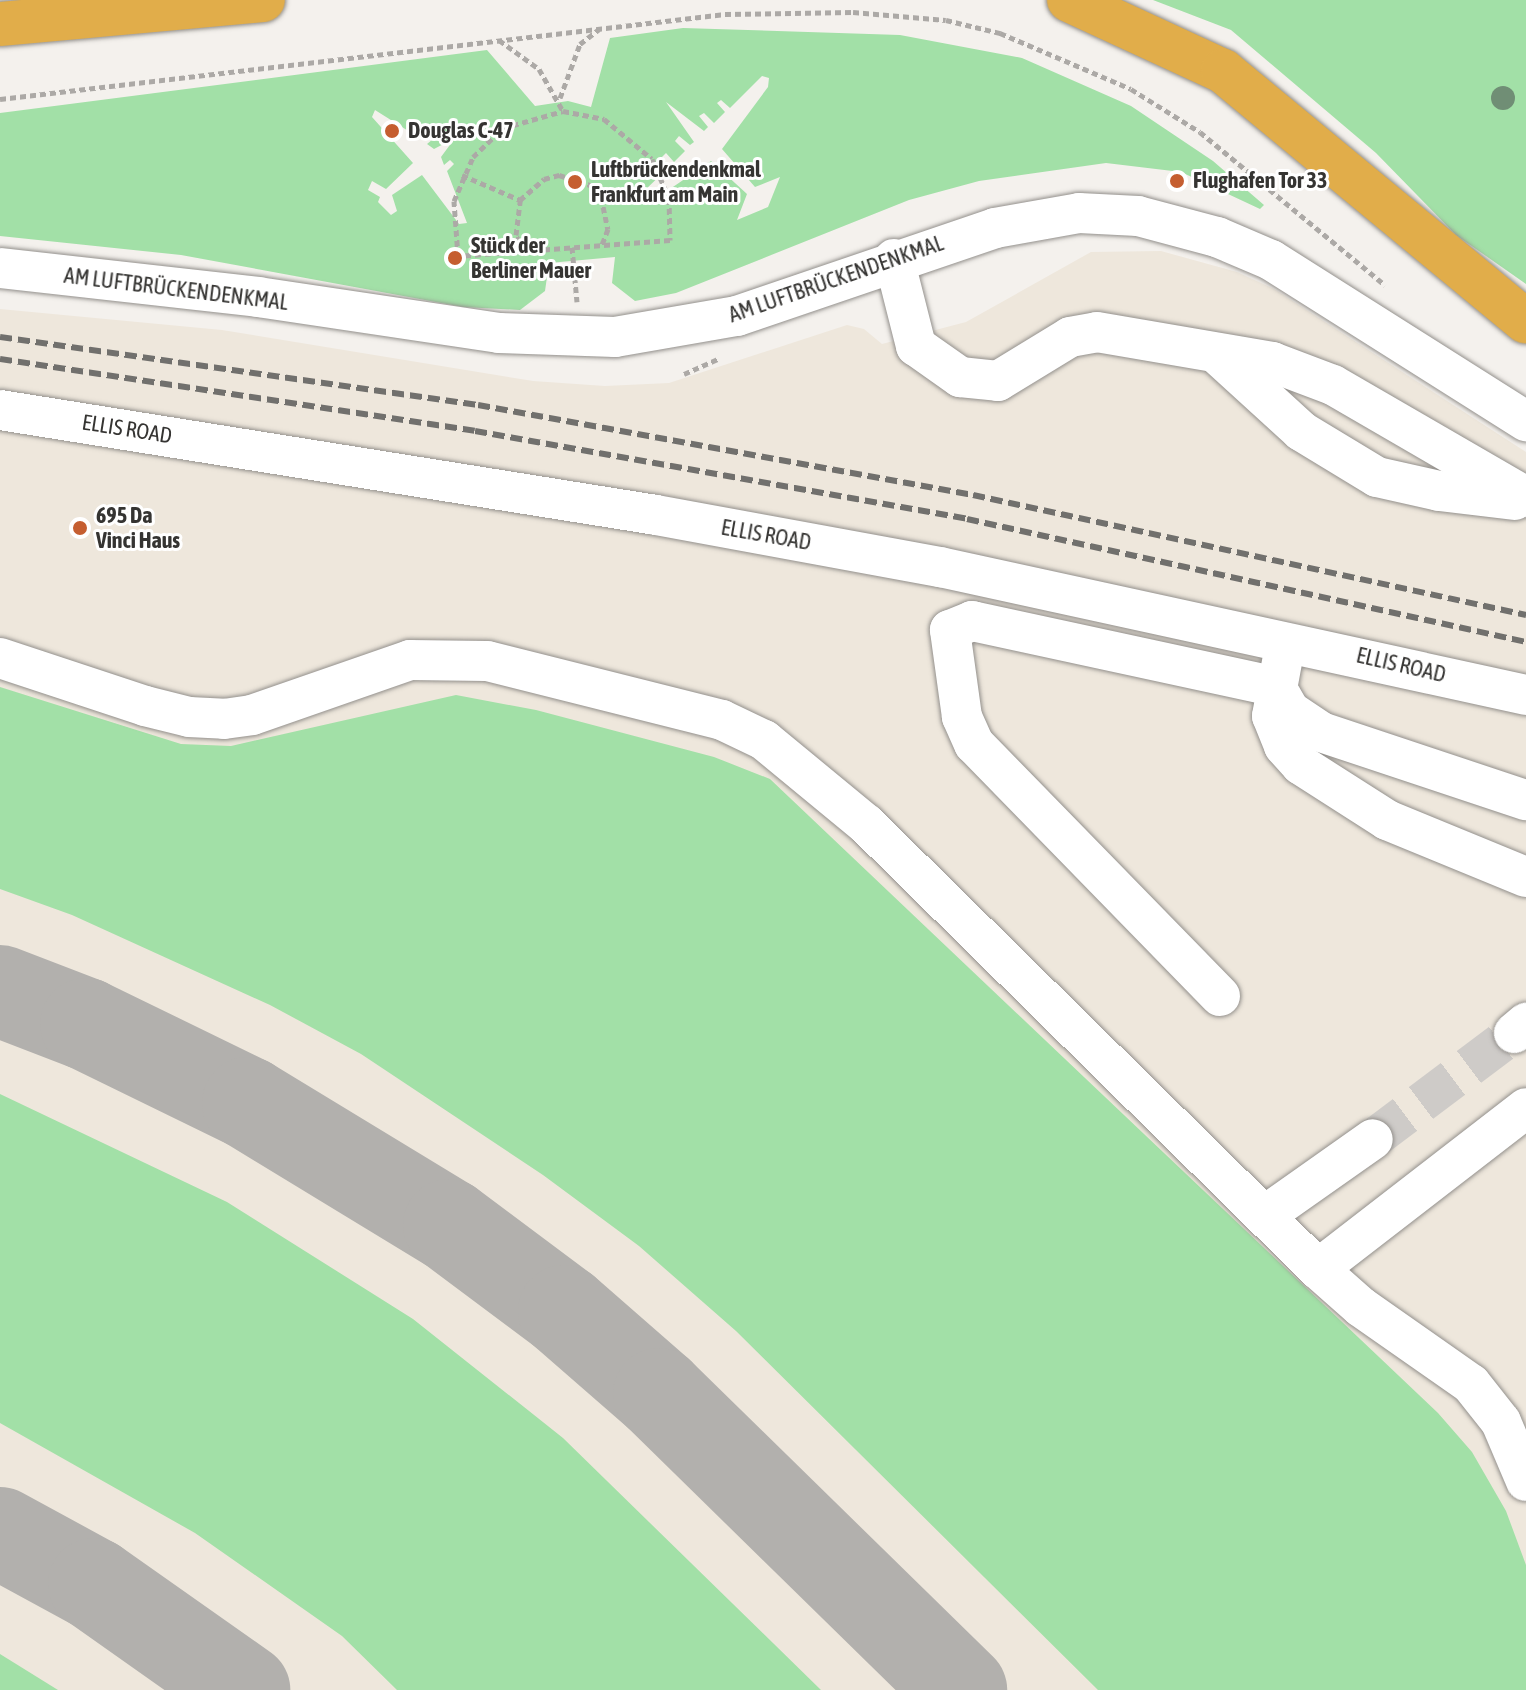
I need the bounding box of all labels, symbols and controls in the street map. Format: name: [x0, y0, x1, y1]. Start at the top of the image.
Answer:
place label: Douglas C-47: [408, 118, 514, 144]
marker: Douglas C-47: [383, 122, 401, 140]
place label: Luftbrückendenkmal Frankfurt am Main: [591, 156, 761, 208]
place label: Flughafen Tor 33: [1193, 168, 1327, 194]
marker: Flughafen Tor 33: [1168, 172, 1186, 190]
marker: Luftbrückendenkmal Frankfurt am Main: [566, 173, 584, 191]
street label: AM LUFTBRÜCKENDENKMAL: [725, 230, 947, 328]
place label: Stück der Berliner Mauer: [471, 232, 591, 284]
marker: Stück der Berliner Mauer: [446, 249, 464, 267]
street label: AM LUFTBRÜCKENDENKMAL: [62, 262, 290, 316]
street label: ELLIS ROAD: [80, 409, 174, 449]
place label: 695 Da Vinci Haus: [96, 502, 180, 554]
street label: ELLIS ROAD: [719, 514, 813, 556]
marker: 695 Da Vinci Haus: [71, 519, 89, 537]
street label: ELLIS ROAD: [1354, 642, 1448, 688]

